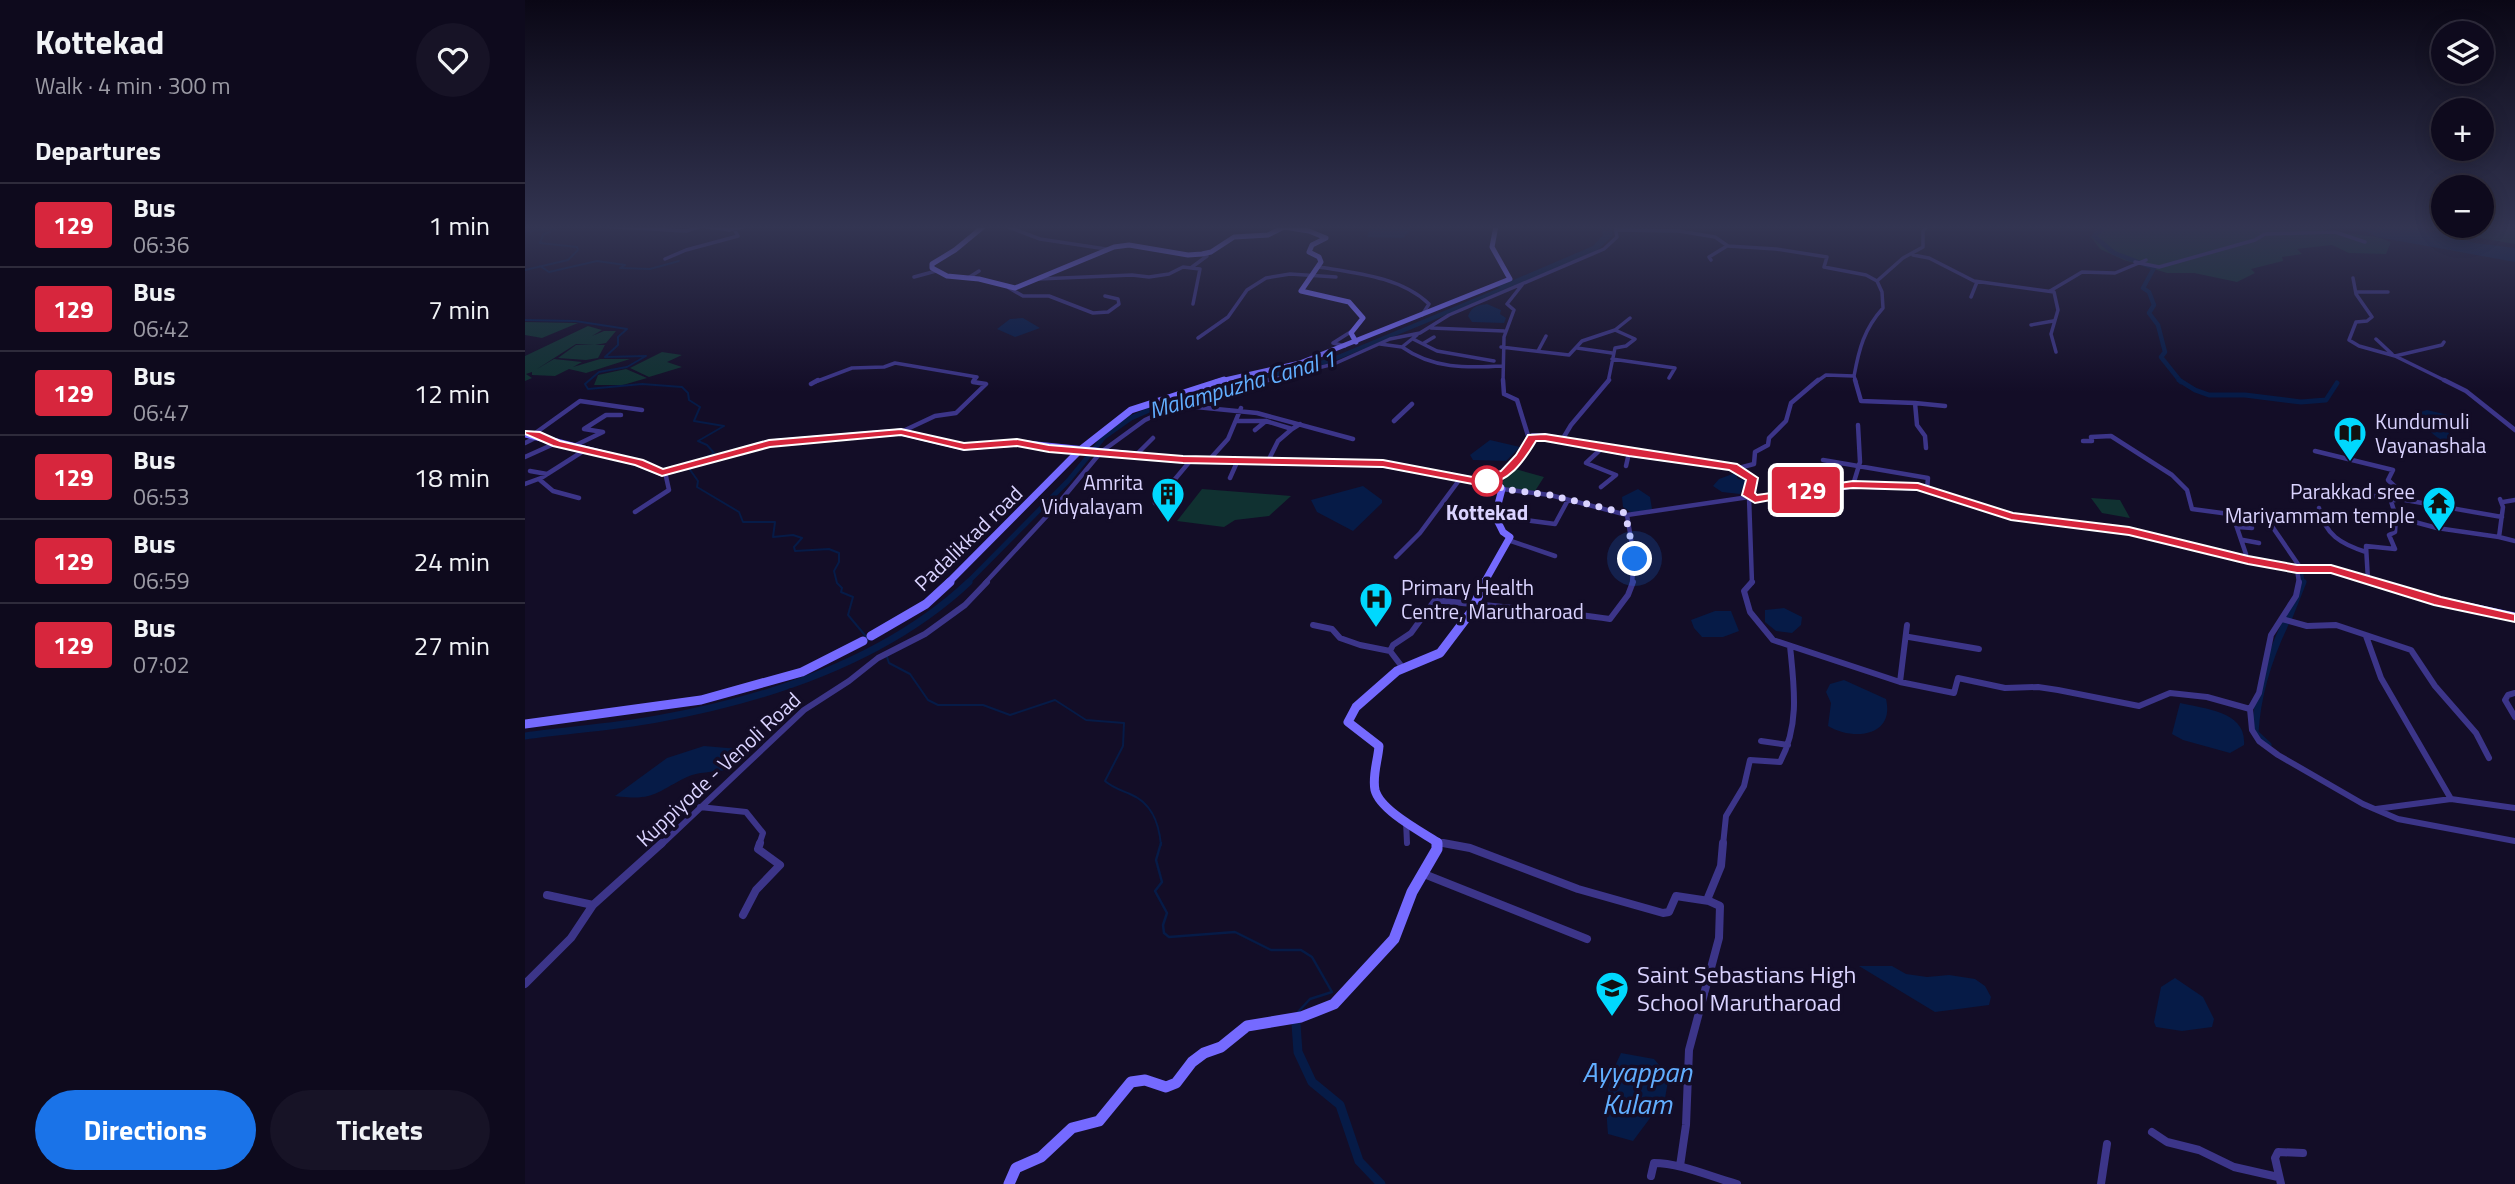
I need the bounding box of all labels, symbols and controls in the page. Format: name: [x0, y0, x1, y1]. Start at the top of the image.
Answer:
text: Kottekad: [35, 17, 164, 67]
map controls: [2431, 21, 2494, 238]
button: layers: [2431, 21, 2494, 84]
button: heart: [416, 23, 490, 97]
text: Walk · 4 min · 300 m: [35, 68, 231, 103]
button: +: [2431, 98, 2494, 161]
text: Departures: [35, 131, 161, 170]
button: −: [2431, 175, 2494, 238]
text: Bus: [133, 188, 175, 227]
text: 1 min: [428, 206, 490, 245]
text: 129: [53, 207, 94, 243]
text: 06:36: [133, 227, 190, 262]
text: Bus: [133, 272, 175, 311]
text: 7 min: [428, 290, 490, 329]
text: 129: [53, 291, 94, 327]
text: 06:42: [133, 311, 190, 346]
water label: Malampuzha Canal 1: [1144, 341, 1340, 427]
text: Bus: [133, 356, 175, 395]
text: 12 min: [414, 374, 490, 413]
text: 129: [53, 375, 94, 411]
text: 06:47: [133, 395, 190, 430]
place label: Kundumuli Vayanashala: [2375, 405, 2487, 461]
library icon: Kundumuli Vayanashala: [2331, 414, 2369, 463]
text: Bus: [133, 440, 175, 479]
text: 18 min: [414, 458, 490, 497]
text: 129: [53, 459, 94, 495]
place label: Amrita Vidyalayam: [1041, 466, 1143, 522]
marker: Kottekad: [1472, 466, 1502, 496]
line badge: 129: [1766, 467, 1846, 513]
text: 129: [1786, 472, 1826, 508]
building icon: Amrita Vidyalayam: [1149, 475, 1187, 524]
place label: Parakkad sree Mariyammam temple: [2225, 475, 2415, 531]
street label: Padalikkad road: [907, 478, 1029, 598]
text: 06:53: [133, 479, 190, 514]
temple icon: Parakkad sree Mariyammam temple: [2420, 484, 2458, 533]
place label: Kottekad: [1446, 496, 1528, 528]
text: Bus: [133, 524, 175, 563]
your location: [1617, 541, 1652, 576]
text: 24 min: [414, 542, 490, 581]
text: 129: [53, 543, 94, 579]
text: 06:59: [133, 563, 190, 598]
place label: Primary Health Centre, Marutharoad: [1401, 571, 1584, 627]
hospital icon: Primary Health Centre, Marutharoad: [1357, 580, 1395, 629]
text: Bus: [133, 608, 175, 647]
text: 27 min: [414, 626, 490, 665]
text: 129: [53, 627, 94, 663]
text: 07:02: [133, 647, 190, 682]
street label: Kuppiyode - Venoli Road: [629, 684, 807, 854]
place label: Saint Sebastians High School Marutharoad: [1637, 956, 1856, 1020]
school or university icon: Saint Sebastians High School Marutharoad: [1593, 969, 1631, 1018]
water label: Ayyappan Kulam: [1582, 1050, 1693, 1125]
button: Directions: [35, 1090, 256, 1170]
button: Tickets: [270, 1090, 490, 1170]

